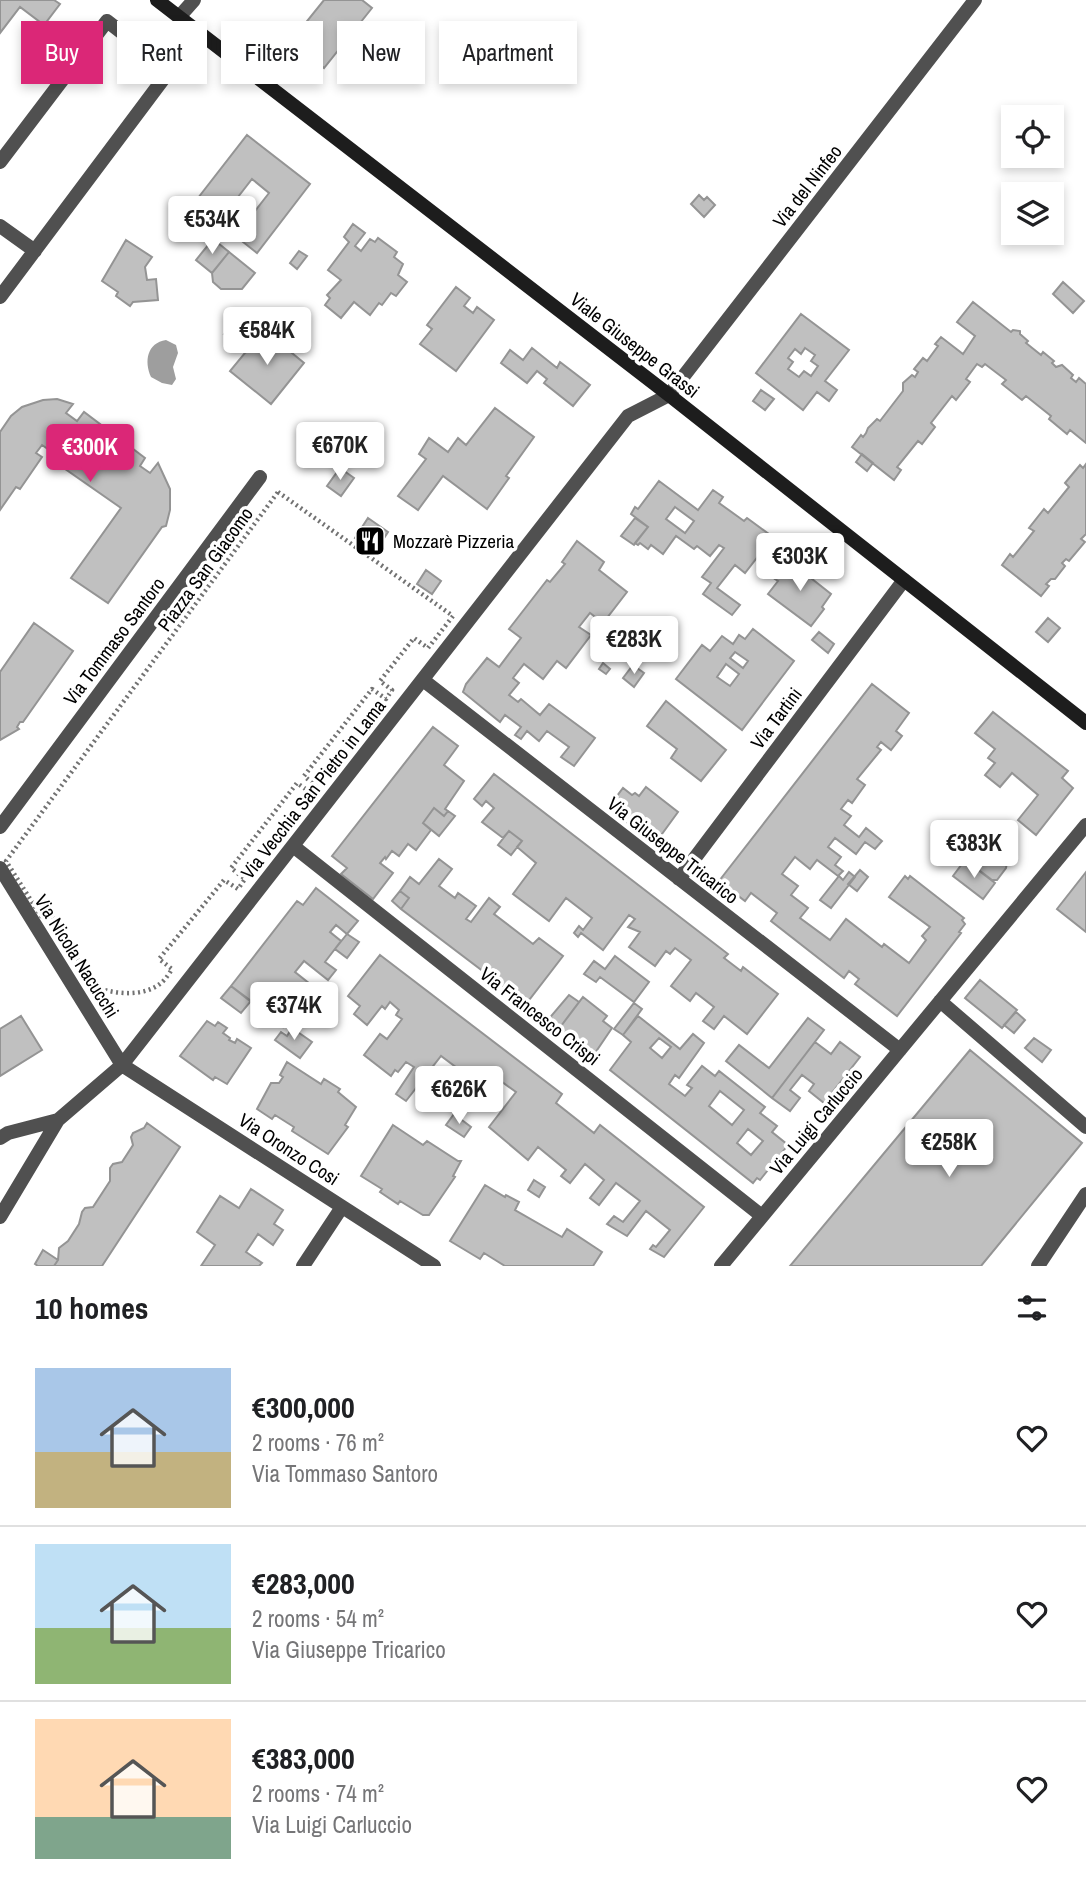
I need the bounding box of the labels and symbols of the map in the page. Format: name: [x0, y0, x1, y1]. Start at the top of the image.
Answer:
street label: Via del Ninfeo: [766, 139, 848, 233]
pin: €534K: [163, 196, 261, 256]
street label: Viale Giuseppe Grassi: [565, 286, 705, 404]
pin: €584K: [218, 308, 316, 367]
pin: €670K: [291, 422, 389, 482]
pin: €300K: [41, 424, 139, 484]
street label: Piazza San Giacomo: [151, 502, 259, 636]
restaurant icon: Mozzarè Pizzeria: [353, 524, 387, 558]
place label: Mozzarè Pizzeria: [393, 528, 515, 554]
pin: €303K: [751, 534, 849, 593]
street label: Via Tommaso Santoro: [57, 572, 171, 710]
pin: €283K: [585, 616, 683, 676]
street label: Via Tartini: [744, 682, 808, 754]
street label: Via Vecchia San Pietro in Lama: [235, 693, 392, 884]
street label: Via Giuseppe Tricarico: [602, 791, 744, 909]
pin: €383K: [925, 820, 1023, 880]
street label: Via Nicola Nacucchi: [29, 889, 125, 1023]
street label: Via Francesco Crispi: [474, 961, 606, 1071]
pin: €374K: [245, 982, 343, 1042]
street label: Via Luigi Carluccio: [764, 1062, 868, 1180]
pin: €626K: [410, 1066, 508, 1126]
street label: Via Oronzo Cosi: [234, 1107, 344, 1191]
pin: €258K: [900, 1120, 998, 1179]

